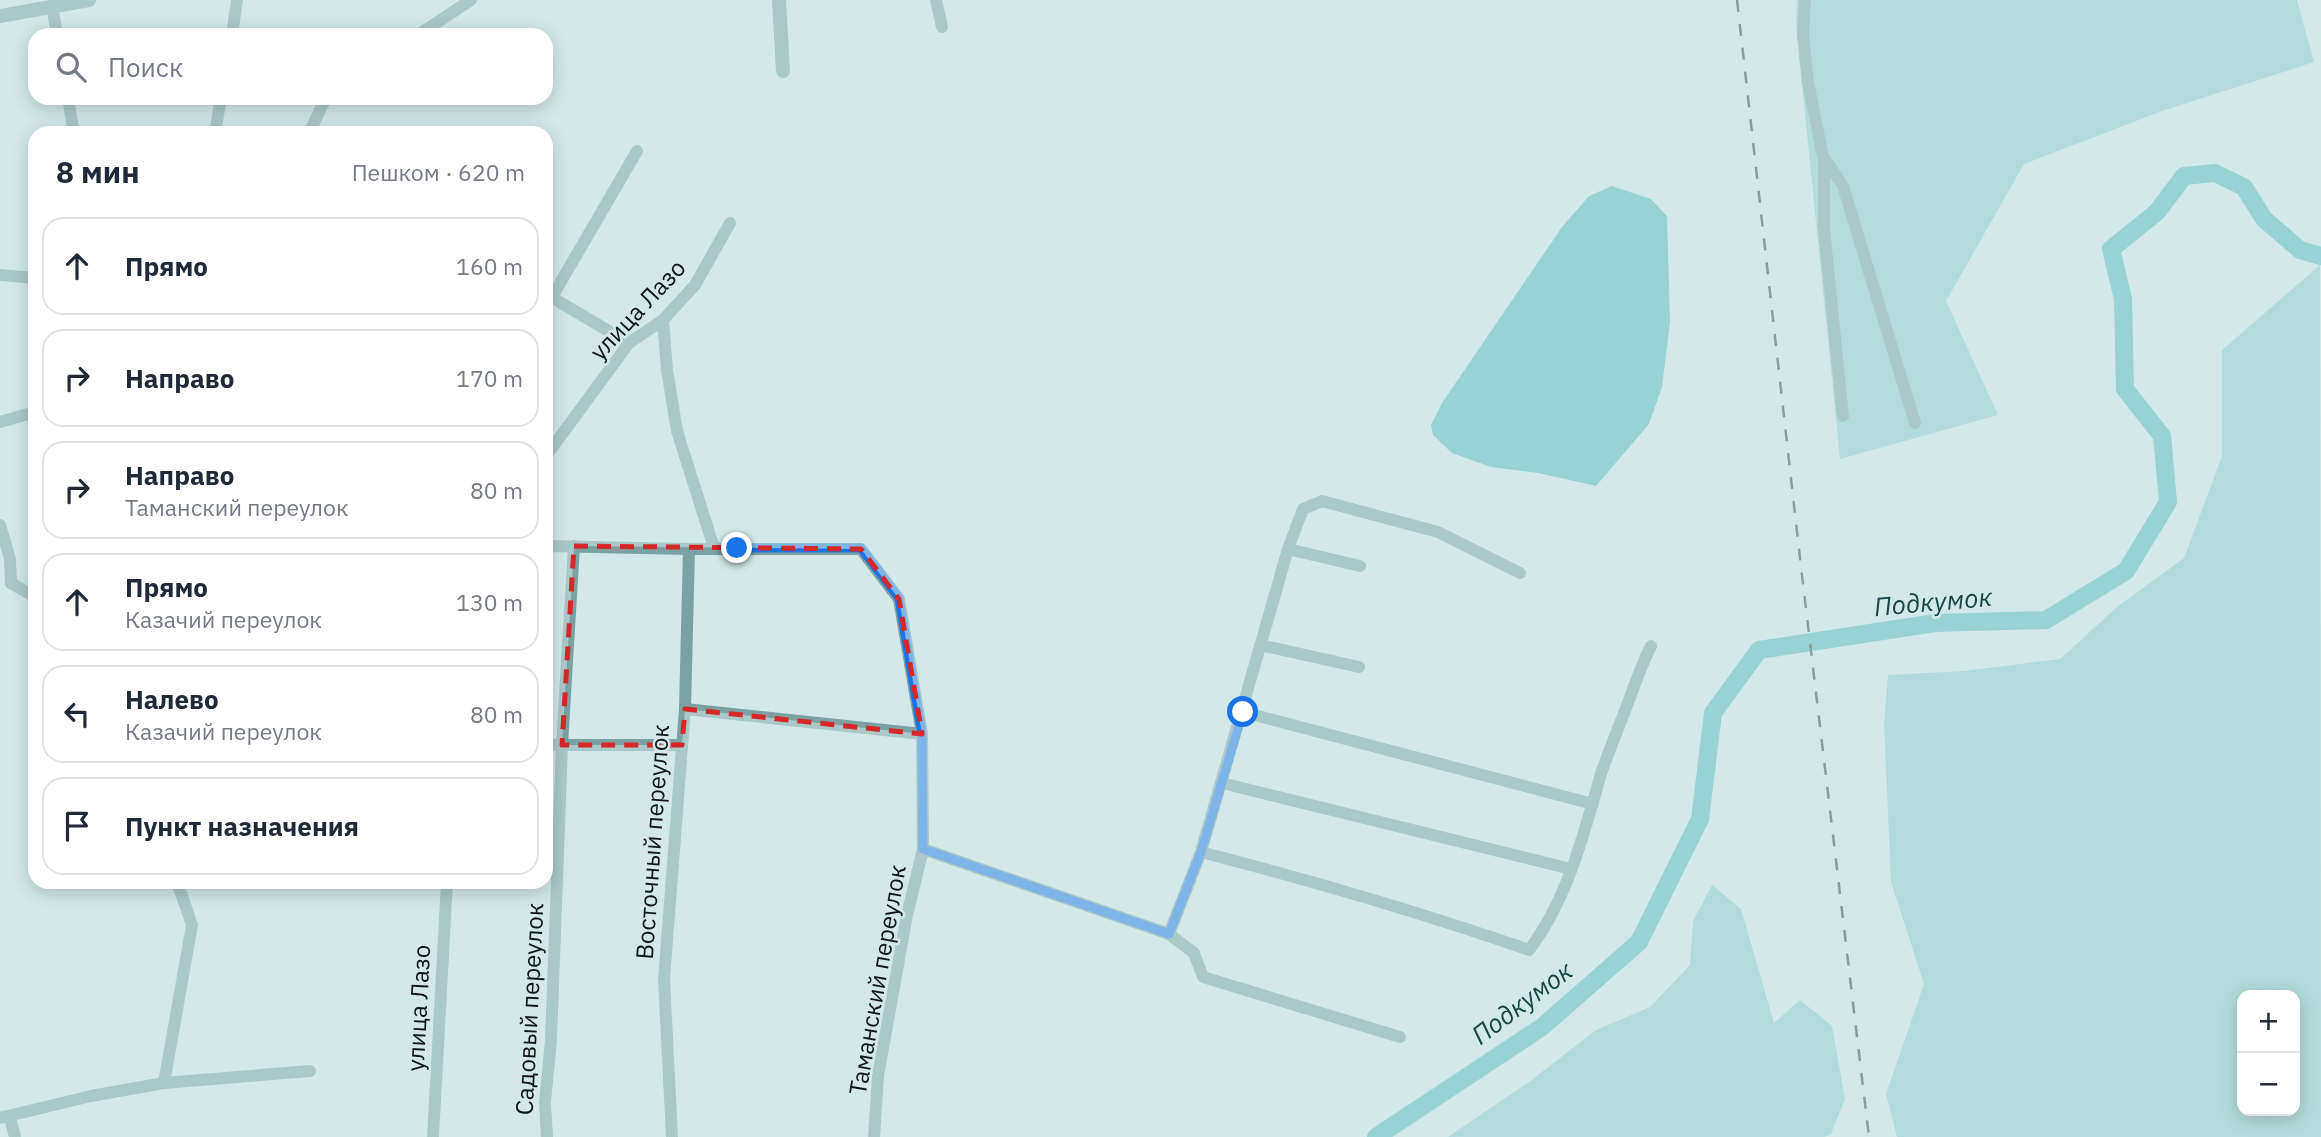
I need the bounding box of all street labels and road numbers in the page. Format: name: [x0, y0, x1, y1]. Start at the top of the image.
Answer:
street label: улица Лазо: [582, 252, 692, 367]
street label: Восточный переулок: [628, 723, 676, 961]
street label: Таманский переулок: [841, 862, 913, 1098]
street label: Садовый переулок: [507, 902, 551, 1116]
street label: улица Лазо: [399, 944, 437, 1072]

